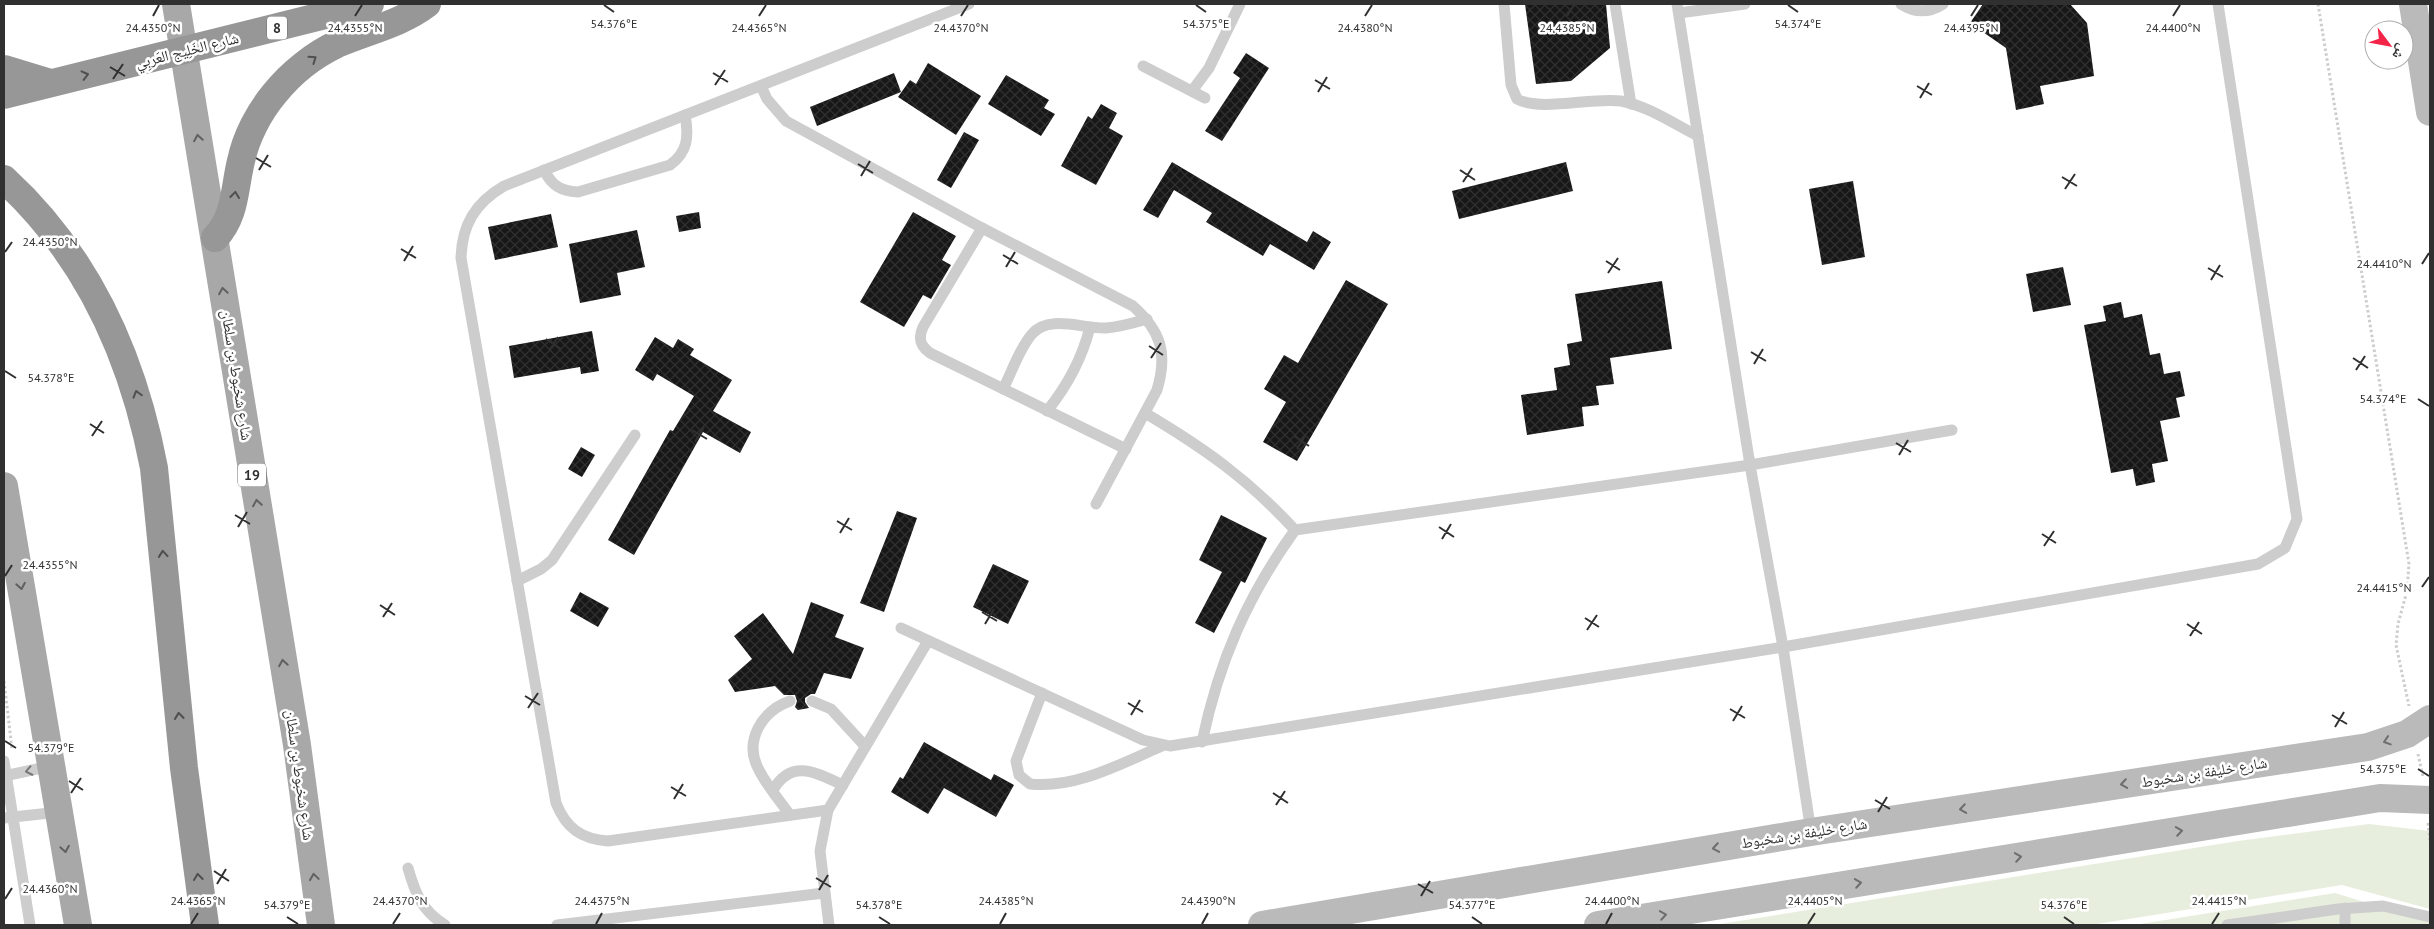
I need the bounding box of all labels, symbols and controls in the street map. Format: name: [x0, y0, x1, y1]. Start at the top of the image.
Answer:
road number: 8: [267, 16, 287, 40]
text: 54.376°E: [591, 16, 637, 31]
text: 54.375°E: [1183, 16, 1229, 31]
text: 54.374°E: [1775, 16, 1821, 31]
text: 24.4350°N: [126, 20, 180, 35]
text: 24.4355°N: [328, 20, 382, 35]
text: 24.4365°N: [732, 20, 786, 35]
text: 24.4370°N: [934, 20, 988, 35]
text: 24.4380°N: [1338, 20, 1392, 35]
text: 24.4385°N: [1540, 20, 1594, 35]
text: 24.4395°N: [1944, 20, 1998, 35]
text: 24.4400°N: [2146, 20, 2200, 35]
north arrow: [2364, 20, 2414, 70]
street label: شارع الخَلِيج العَربِي: [133, 28, 241, 75]
text: ش: [2388, 41, 2412, 63]
one-way arrow: [307, 56, 317, 65]
one-way arrow: [81, 70, 90, 81]
one-way arrow: [194, 134, 204, 143]
one-way arrow: [229, 191, 240, 199]
text: 24.4350°N: [23, 234, 77, 249]
text: 24.4410°N: [2357, 256, 2411, 271]
one-way arrow: [218, 286, 229, 294]
street label: شارع شخبوط بن سلطان: [216, 308, 257, 442]
text: 54.378°E: [28, 370, 74, 385]
one-way arrow: [133, 390, 143, 399]
text: 54.374°E: [2360, 391, 2406, 406]
road number: 19: [238, 464, 266, 486]
one-way arrow: [252, 499, 263, 507]
one-way arrow: [158, 550, 169, 558]
text: 24.4355°N: [23, 557, 77, 572]
text: 24.4415°N: [2357, 580, 2411, 595]
one-way arrow: [15, 581, 25, 590]
one-way arrow: [278, 659, 288, 668]
street label: شارع شخبوط بن سلطان: [280, 708, 319, 842]
one-way arrow: [174, 711, 185, 719]
one-way arrow: [2384, 735, 2392, 745]
text: 54.379°E: [28, 740, 74, 755]
street label: شارع خليفة بن شخبوط: [2140, 753, 2269, 792]
text: 54.375°E: [2360, 761, 2406, 776]
one-way arrow: [24, 765, 33, 776]
one-way arrow: [2119, 778, 2127, 789]
one-way arrow: [1959, 803, 1967, 813]
street label: شارع خليفة بن شخبوط: [1740, 814, 1869, 853]
one-way arrow: [2174, 827, 2183, 837]
one-way arrow: [1712, 842, 1720, 852]
one-way arrow: [60, 845, 70, 854]
one-way arrow: [2014, 853, 2023, 863]
one-way arrow: [193, 873, 204, 881]
one-way arrow: [309, 873, 320, 881]
one-way arrow: [1854, 879, 1862, 889]
text: 24.4360°N: [23, 881, 77, 896]
text: 24.4365°N: [171, 893, 225, 908]
text: 24.4370°N: [373, 893, 427, 908]
text: 24.4375°N: [575, 893, 629, 908]
text: 24.4385°N: [979, 893, 1033, 908]
text: 24.4390°N: [1181, 893, 1235, 908]
text: 24.4400°N: [1585, 893, 1639, 908]
text: 24.4405°N: [1788, 893, 1842, 908]
text: 24.4415°N: [2192, 893, 2246, 908]
text: 54.379°E: [264, 897, 310, 912]
text: 54.378°E: [856, 897, 902, 912]
text: 54.377°E: [1449, 897, 1495, 912]
text: 54.376°E: [2041, 897, 2087, 912]
one-way arrow: [1659, 910, 1667, 920]

